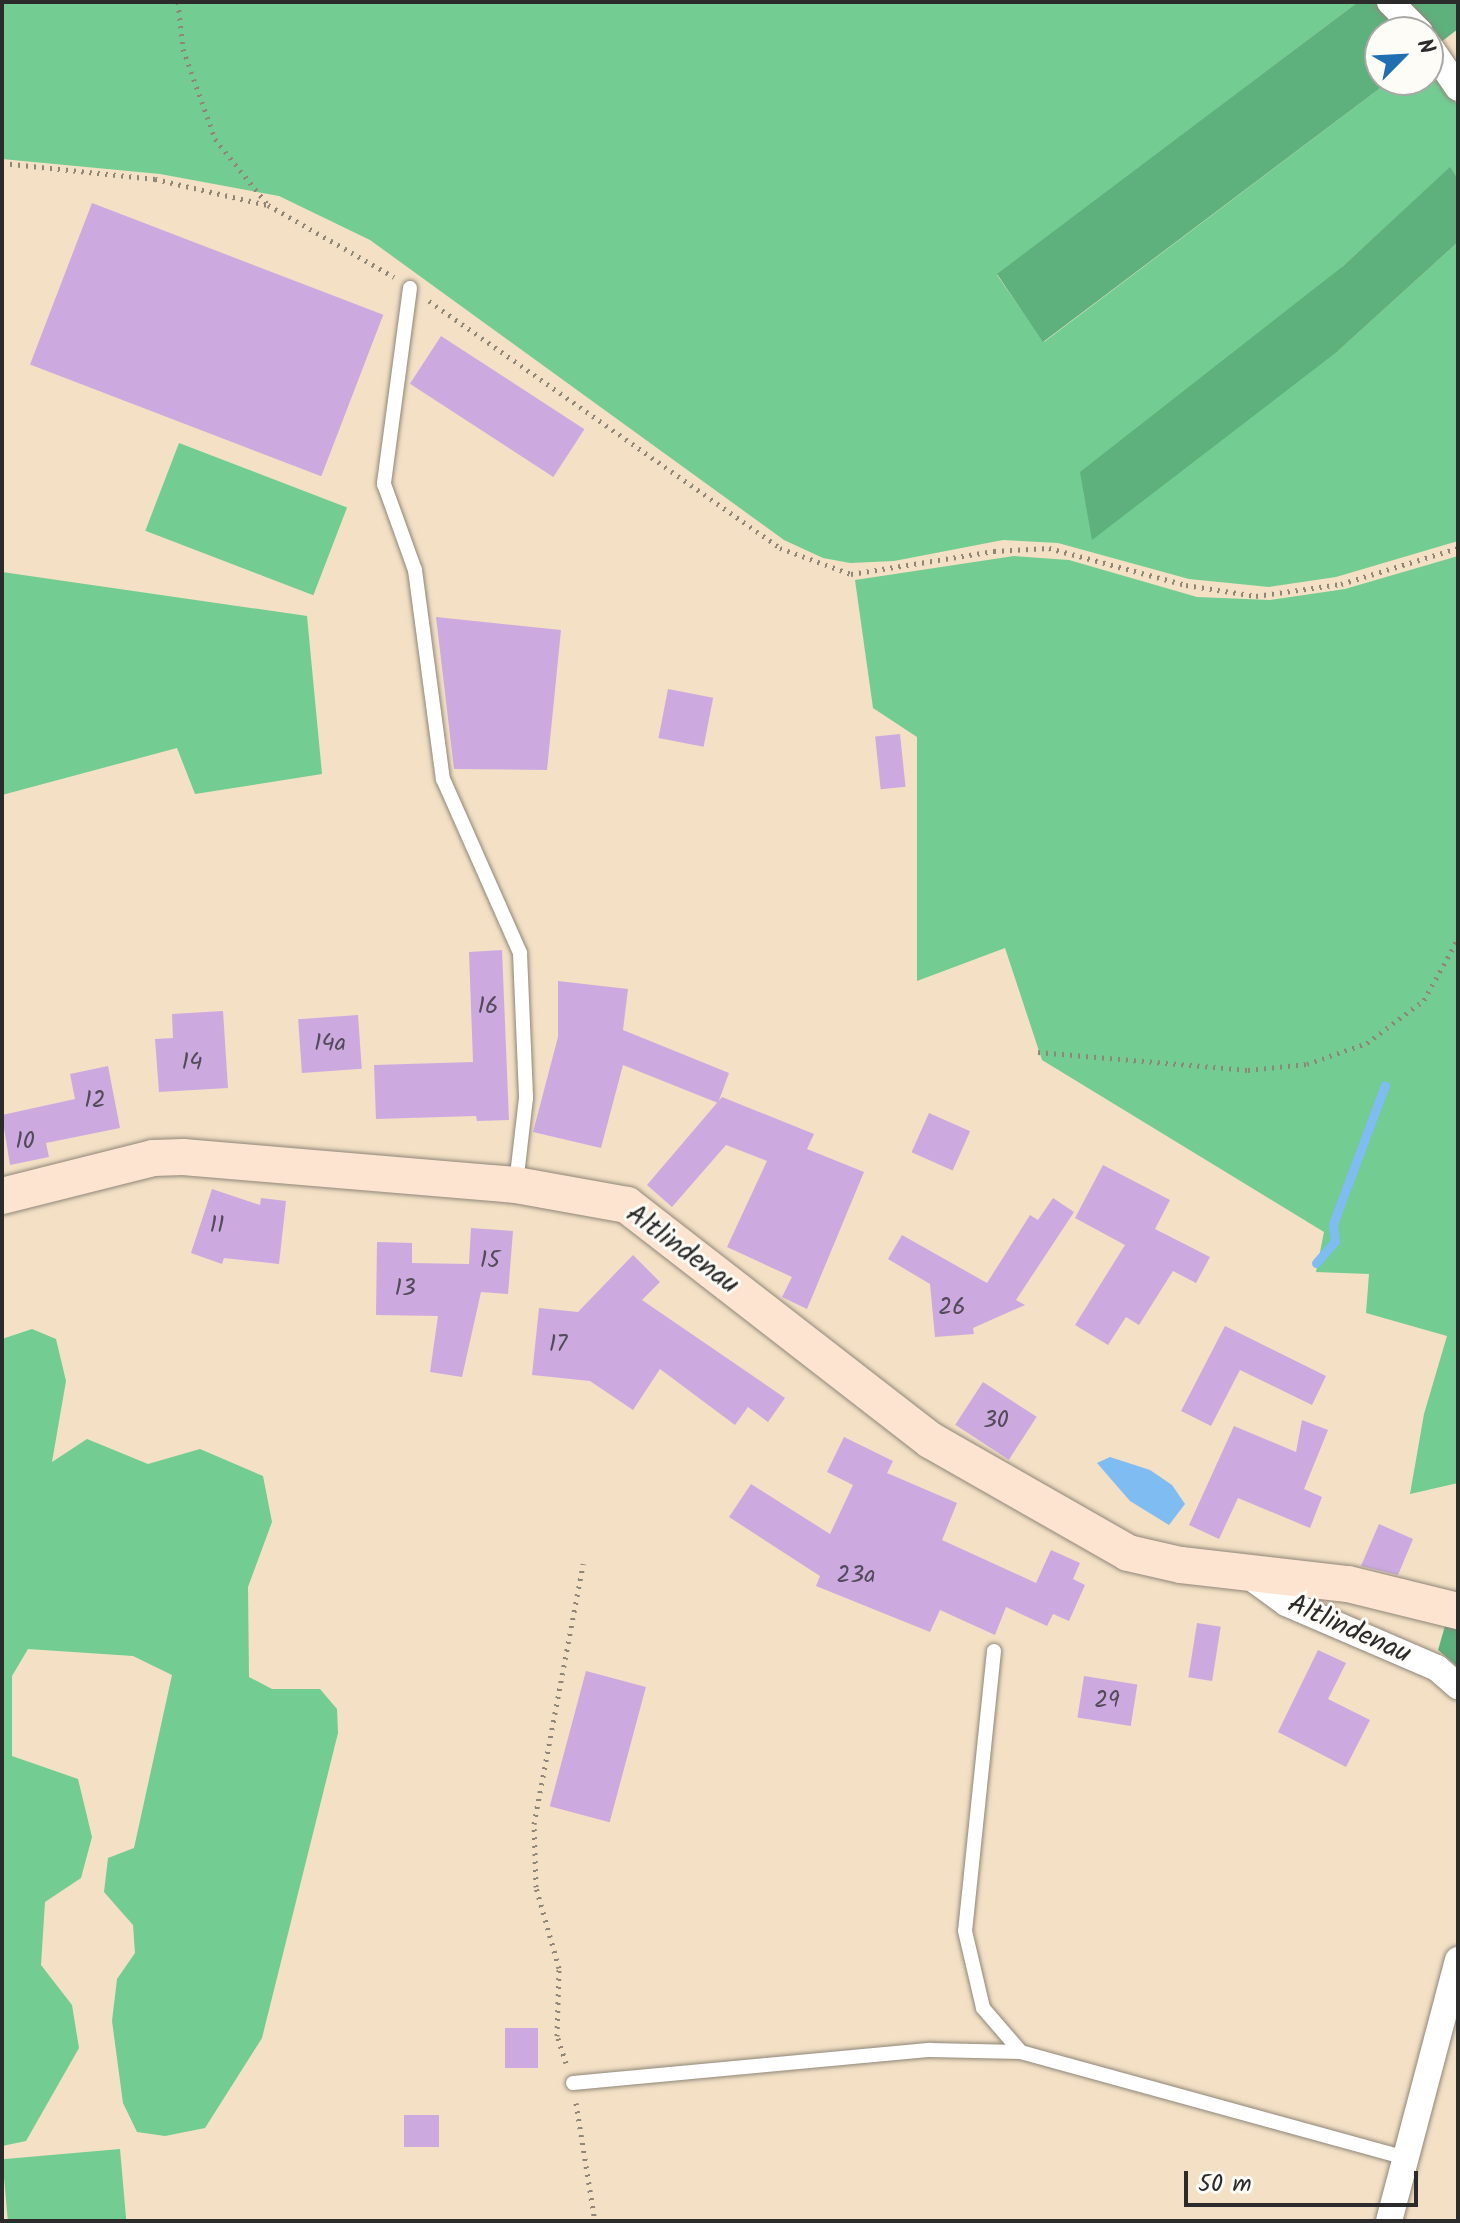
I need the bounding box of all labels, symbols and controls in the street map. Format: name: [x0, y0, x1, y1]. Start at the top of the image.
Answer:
north arrow: [1364, 16, 1444, 96]
text: N: [1406, 33, 1443, 60]
house number: 16: [478, 993, 498, 1021]
house number: 14a: [314, 1030, 346, 1058]
house number: 14: [182, 1049, 202, 1077]
house number: 12: [84, 1087, 106, 1115]
house number: 10: [15, 1128, 35, 1156]
street label: Altlindenau: [619, 1198, 745, 1302]
house number: 11: [209, 1212, 225, 1240]
house number: 15: [480, 1247, 500, 1275]
house number: 13: [394, 1275, 416, 1303]
house number: 26: [938, 1294, 966, 1322]
house number: 17: [549, 1331, 567, 1359]
house number: 30: [983, 1407, 1009, 1435]
house number: 23a: [837, 1562, 875, 1590]
street label: Altlindenau: [1282, 1588, 1416, 1672]
house number: 29: [1094, 1687, 1120, 1715]
scale bar: [1188, 2155, 1422, 2205]
text: 50 m: [1198, 2165, 1252, 2204]

